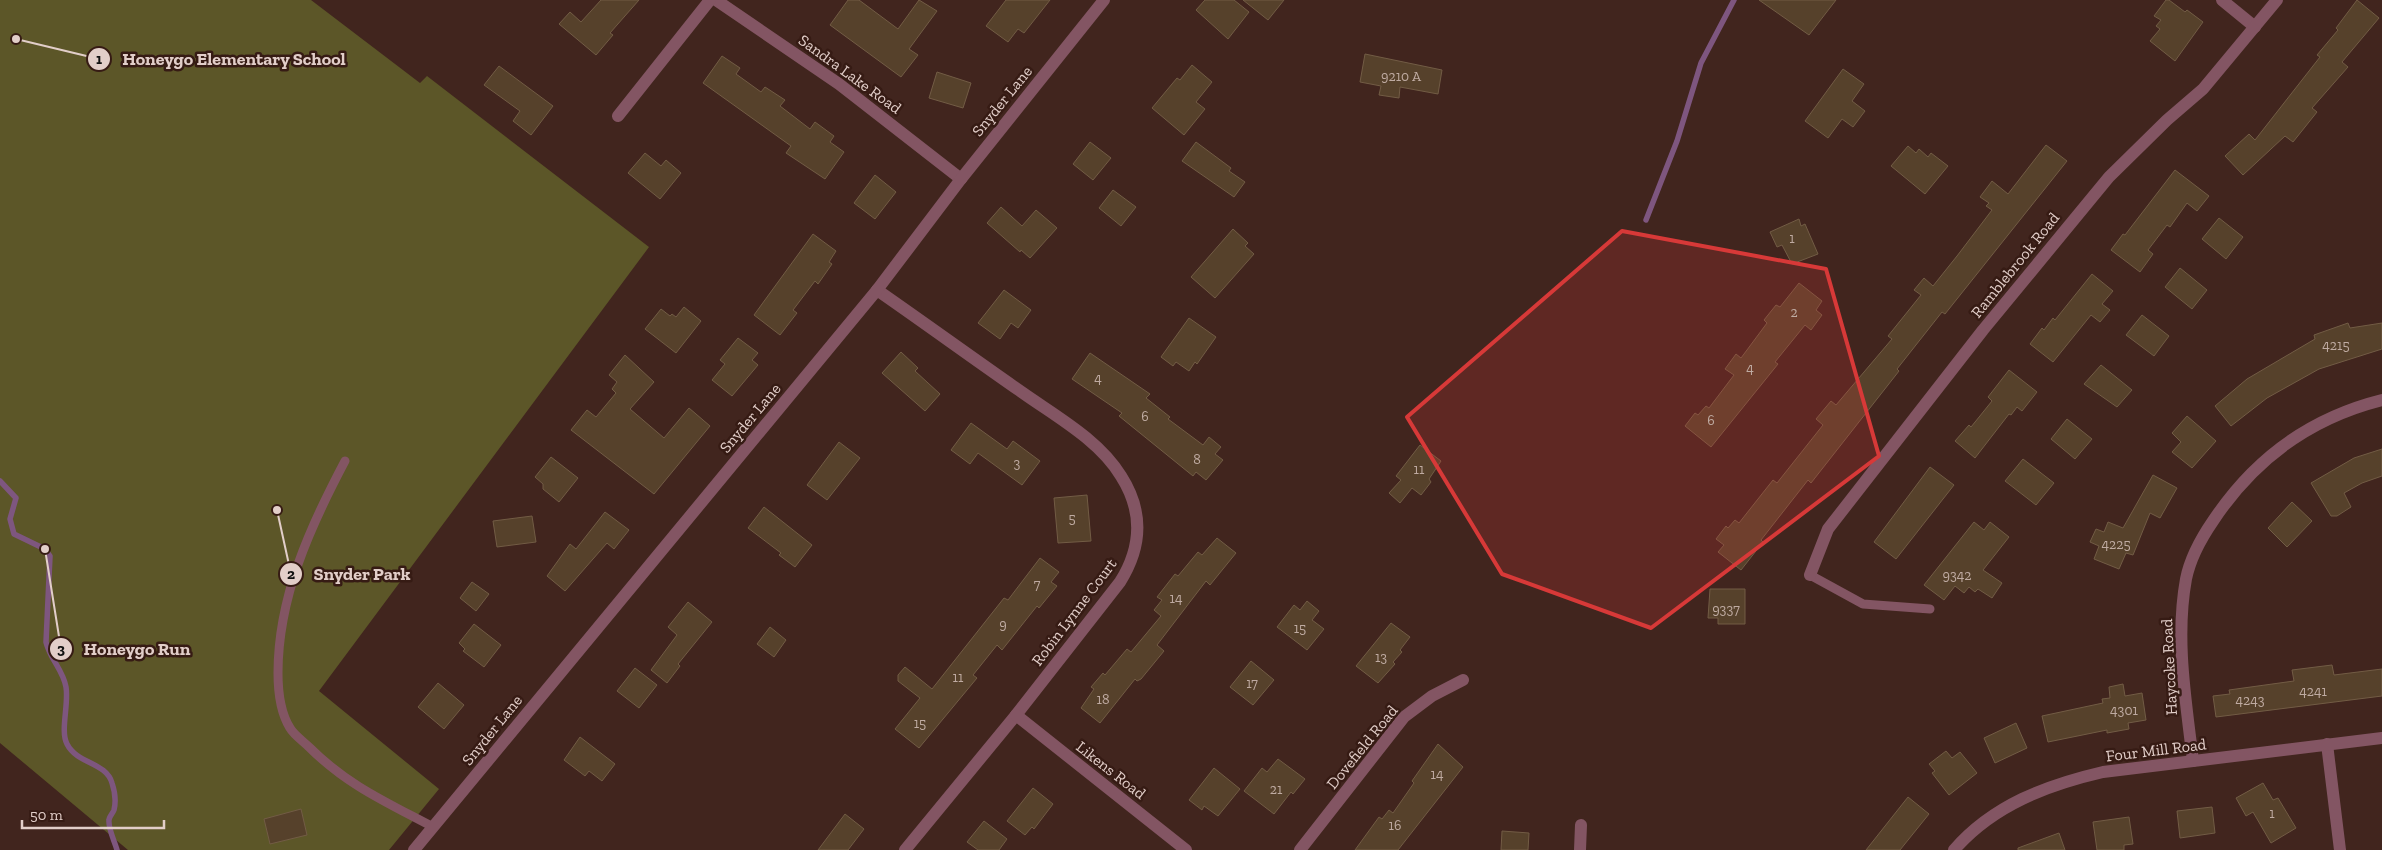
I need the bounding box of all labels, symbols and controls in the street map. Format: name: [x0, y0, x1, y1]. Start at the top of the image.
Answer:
street label: Sandra Lake Road: [795, 30, 905, 118]
callout: Honeygo Elementary School: [87, 43, 356, 76]
text: Honeygo Elementary School: [122, 48, 346, 70]
text: 1: [96, 50, 102, 68]
street label: Snyder Lane: [968, 62, 1036, 140]
house number: 9210 A: [1381, 68, 1422, 85]
street label: Ramblebrook Road: [1967, 208, 2063, 321]
house number: 1: [1789, 230, 1795, 247]
house number: 2: [1790, 304, 1798, 321]
house number: 4215: [2322, 337, 2350, 354]
house number: 4: [1746, 360, 1754, 377]
house number: 4: [1094, 370, 1102, 387]
street label: Snyder Lane: [715, 379, 785, 457]
house number: 6: [1141, 408, 1149, 425]
house number: 6: [1707, 412, 1715, 429]
house number: 8: [1193, 451, 1201, 468]
house number: 3: [1014, 455, 1021, 472]
house number: 11: [1414, 461, 1425, 478]
house number: 5: [1068, 510, 1076, 527]
house number: 4225: [2101, 536, 2131, 553]
street label: Robin Lynne Court: [1027, 554, 1121, 669]
callout: Snyder Park: [278, 557, 421, 590]
text: Snyder Park: [313, 563, 411, 585]
text: 2: [287, 565, 295, 583]
house number: 9342: [1942, 567, 1972, 584]
house number: 7: [1034, 576, 1041, 593]
house number: 14: [1170, 590, 1183, 607]
house number: 9337: [1712, 601, 1740, 618]
house number: 9: [999, 616, 1007, 633]
street label: Haycoke Road: [2157, 618, 2181, 716]
house number: 15: [1294, 620, 1306, 637]
callout: Honeygo Run: [49, 632, 200, 665]
text: Honeygo Run: [84, 638, 191, 660]
text: 3: [57, 640, 65, 658]
house number: 13: [1375, 649, 1387, 666]
house number: 11: [953, 669, 964, 686]
house number: 17: [1246, 675, 1258, 692]
house number: 4241: [2299, 683, 2327, 700]
street label: Snyder Lane: [458, 691, 526, 769]
house number: 18: [1097, 691, 1109, 708]
house number: 4243: [2235, 692, 2265, 709]
street label: Dovefield Road: [1322, 701, 1402, 793]
house number: 4301: [2110, 702, 2139, 719]
house number: 15: [914, 715, 926, 732]
street label: Four Mill Road: [2105, 734, 2208, 766]
street label: Likens Road: [1072, 737, 1150, 803]
house number: 14: [1431, 766, 1444, 783]
house number: 21: [1270, 781, 1283, 798]
scale bar: [22, 798, 165, 830]
house number: 1: [2269, 805, 2275, 822]
text: 50 m: [30, 806, 63, 824]
house number: 16: [1389, 817, 1401, 834]

